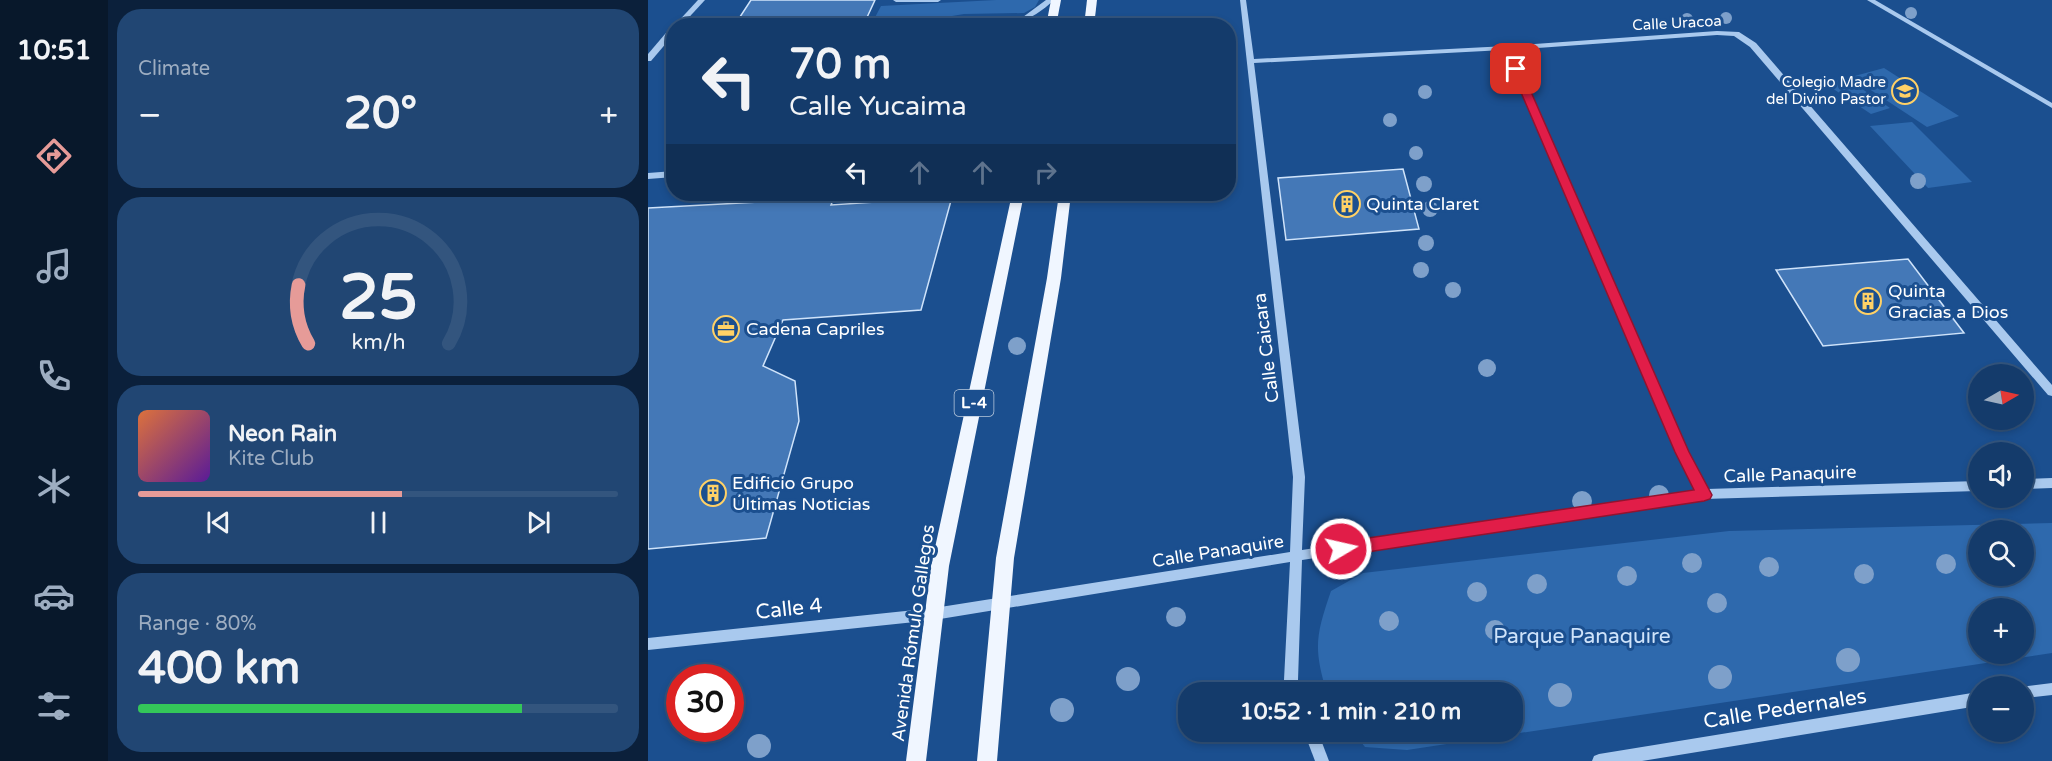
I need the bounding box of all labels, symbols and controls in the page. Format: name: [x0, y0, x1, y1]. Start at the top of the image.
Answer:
street label: Calle Uracoa: [1632, 12, 1722, 34]
text: 10:51: [17, 34, 91, 67]
text: 70 m: [789, 39, 891, 90]
icon: left: [690, 42, 768, 120]
pin: [1490, 43, 1541, 94]
icon: arrive: [1499, 52, 1532, 85]
text: Climate: [138, 57, 210, 81]
place label: Colegio Madre del Divino Pastor: [1766, 73, 1886, 108]
school or university icon: Colegio Madre del Divino Pastor: [1890, 76, 1920, 106]
text: 20°: [344, 87, 417, 141]
text: Calle Yucaima: [789, 90, 967, 123]
text: −: [138, 96, 162, 135]
text: +: [599, 96, 618, 135]
icon: directions: [33, 135, 75, 177]
icon: left: [840, 156, 873, 189]
icon: ahead: [903, 156, 936, 189]
icon: ahead: [966, 156, 999, 189]
icon: right: [1029, 156, 1062, 189]
building icon: Quinta Claret: [1332, 189, 1362, 219]
place label: Quinta Claret: [1366, 193, 1479, 215]
icon: music: [33, 245, 75, 287]
text: 25: [339, 261, 417, 336]
place label: Quinta Gracias a Dios: [1888, 280, 2008, 323]
building icon: Quinta Gracias a Dios: [1853, 286, 1883, 316]
street label: Calle Caicara: [1248, 292, 1284, 404]
office icon: Cadena Capriles: [711, 314, 741, 344]
place label: Cadena Capriles: [746, 318, 885, 340]
text: km/h: [351, 329, 405, 355]
icon: phone: [33, 355, 75, 397]
north arrow: [1968, 364, 2034, 430]
map controls: [1968, 364, 2034, 742]
road number: L-4: [954, 390, 994, 416]
text: Neon Rain: [228, 421, 337, 447]
button: sound: [1968, 442, 2034, 508]
text: Kite Club: [228, 447, 314, 471]
street label: Calle Panaquire: [1723, 461, 1857, 487]
icon: climate: [33, 465, 75, 507]
place label: Edificio Grupo Últimas Noticias: [732, 472, 870, 515]
building icon: Edificio Grupo Últimas Noticias: [698, 478, 728, 508]
icon: previous: [202, 506, 235, 539]
icon: pause: [362, 506, 395, 539]
icon: next: [522, 506, 555, 539]
position arrow: [1309, 517, 1373, 581]
button: search: [1968, 520, 2034, 586]
street label: Avenida Rómulo Gallegos: [887, 523, 939, 743]
street label: Calle Panaquire: [1151, 530, 1285, 572]
icon: car: [33, 575, 75, 617]
street label: Calle 4: [754, 593, 824, 625]
button: +: [1968, 598, 2034, 664]
text: Range · 80%: [138, 612, 257, 636]
park label: Parque Panaquire: [1493, 624, 1671, 649]
text: 400 km: [138, 642, 300, 696]
speed limit sign: 30: [666, 664, 744, 742]
button: −: [1968, 676, 2034, 742]
street label: Calle Pedernales: [1702, 684, 1868, 734]
icon: filters: [33, 685, 75, 727]
text: 10:52 · 1 min · 210 m: [1240, 699, 1461, 725]

